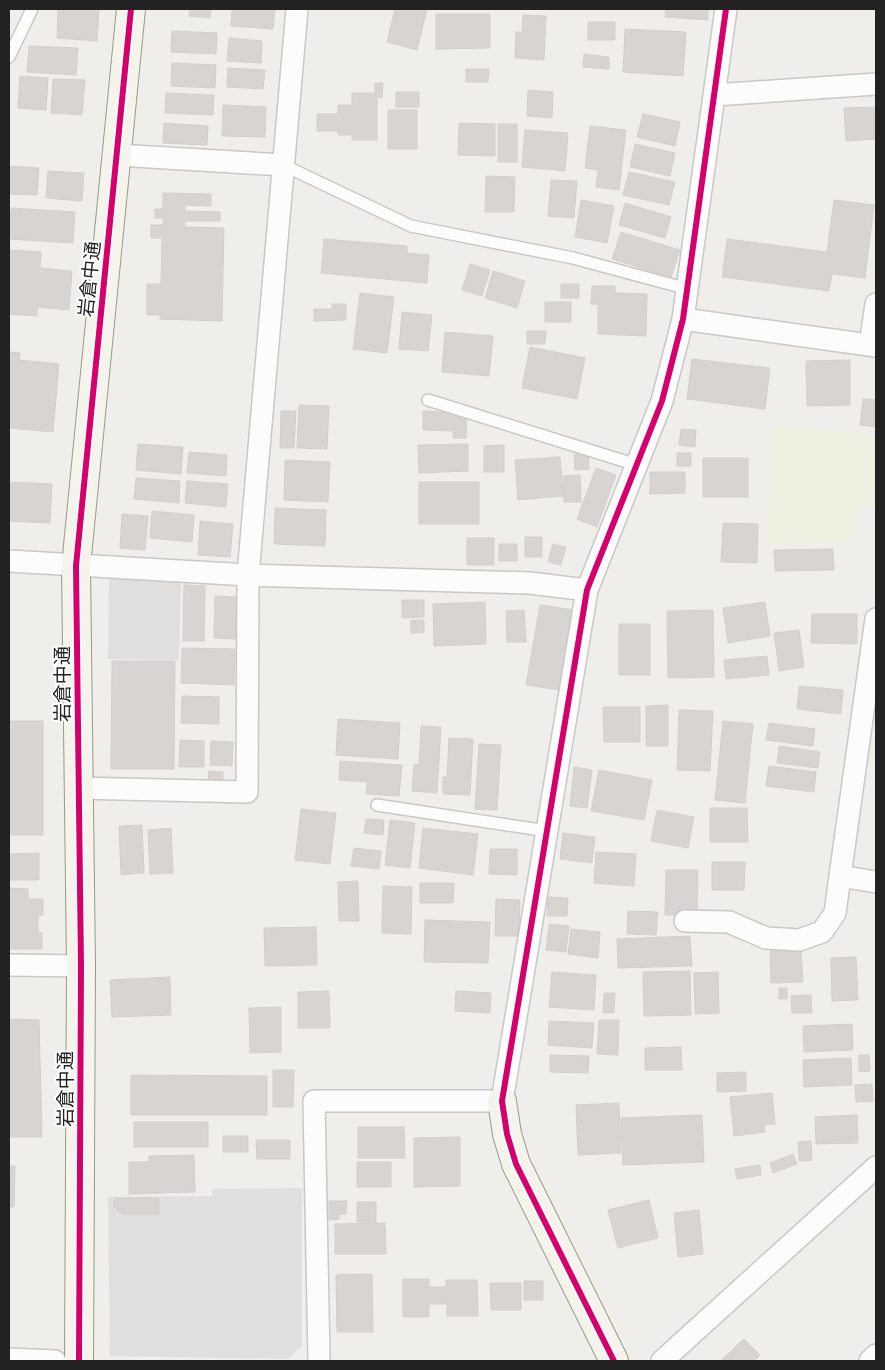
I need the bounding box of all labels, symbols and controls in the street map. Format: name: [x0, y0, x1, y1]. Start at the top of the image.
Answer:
street label: 岩倉中通: [73, 240, 104, 318]
street label: 岩倉中通: [50, 646, 73, 722]
street label: 岩倉中通: [53, 1051, 76, 1127]

